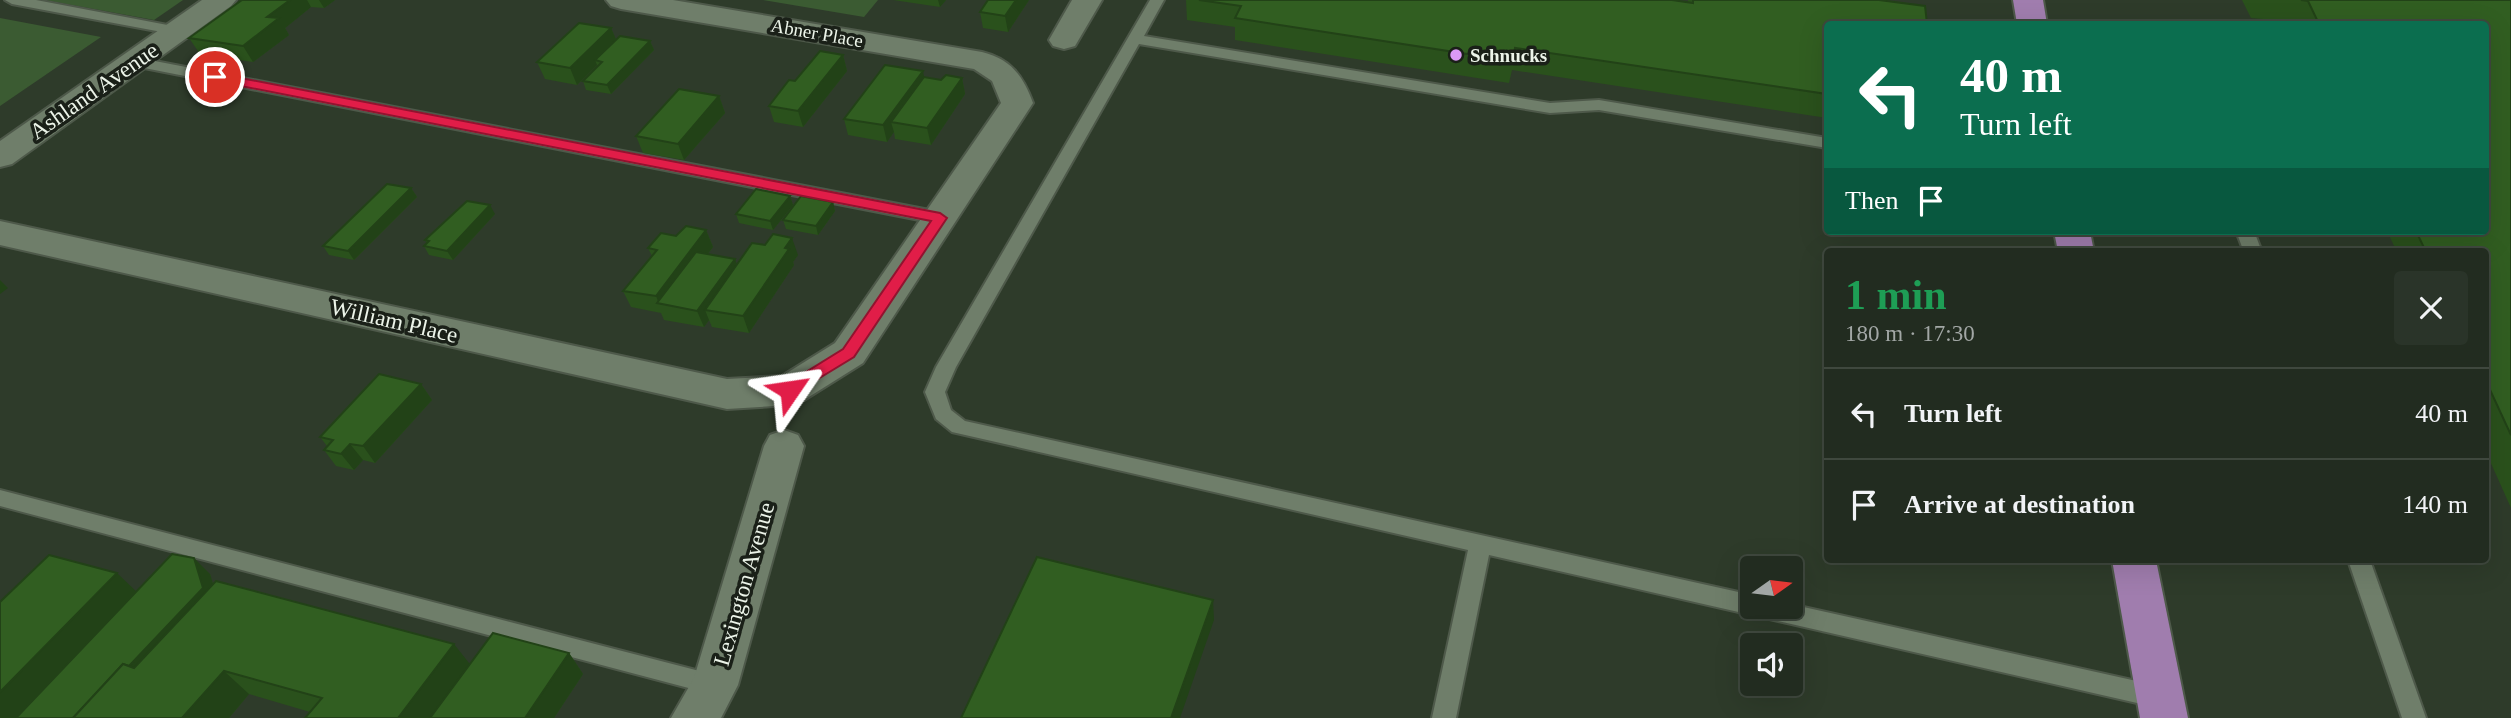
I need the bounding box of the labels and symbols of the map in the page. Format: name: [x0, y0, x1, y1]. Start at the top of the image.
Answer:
street label: Abner Place: [769, 15, 865, 51]
street label: Ashland Avenue: [25, 37, 163, 145]
place label: Schnucks: [1470, 45, 1547, 66]
pin: [185, 47, 245, 107]
marker: Schnucks: [1448, 47, 1464, 63]
street label: William Place: [328, 294, 460, 348]
position arrow: [753, 353, 827, 427]
street label: Lexington Avenue: [709, 499, 779, 669]
north arrow: [1740, 556, 1802, 620]

